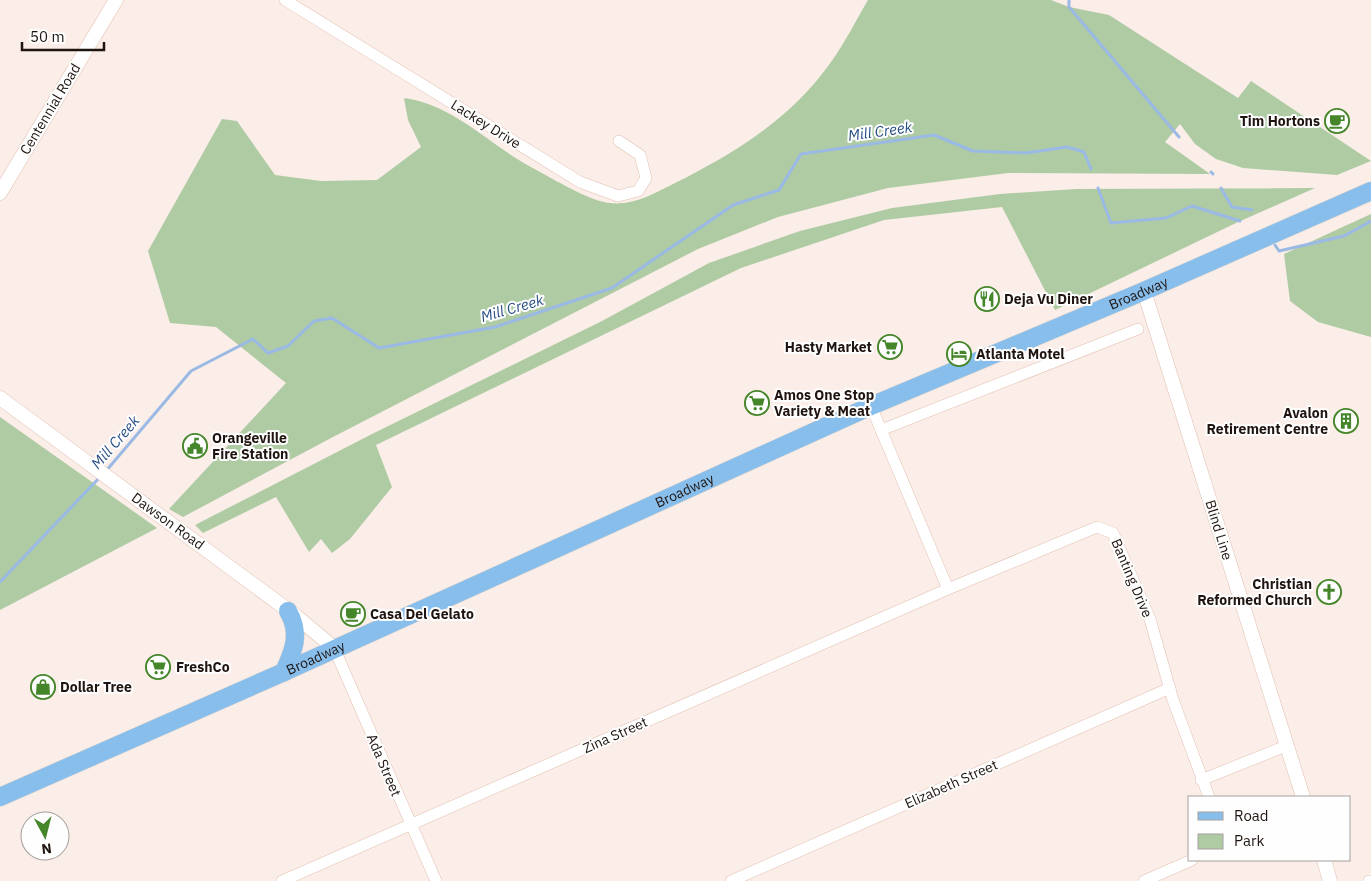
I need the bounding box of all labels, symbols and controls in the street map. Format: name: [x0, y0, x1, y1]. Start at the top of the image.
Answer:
scale bar: [22, 20, 105, 52]
text: 50 m: [30, 27, 65, 46]
street label: Centennial Road: [16, 60, 84, 158]
street label: Lackey Drive: [448, 95, 525, 153]
cafe icon: Tim Hortons: [1324, 108, 1350, 134]
place label: Tim Hortons: [1240, 112, 1320, 130]
water label: Mill Creek: [847, 117, 914, 145]
street label: Broadway: [1106, 273, 1171, 314]
restaurant icon: Deja Vu Diner: [974, 286, 1000, 312]
water label: Mill Creek: [478, 290, 546, 326]
place label: Deja Vu Diner: [1004, 290, 1093, 308]
supermarket icon: Hasty Market: [877, 334, 903, 360]
place label: Hasty Market: [785, 338, 872, 356]
hotel icon: Atlanta Motel: [946, 341, 972, 367]
place label: Atlanta Motel: [976, 345, 1065, 363]
place label: Amos One Stop Variety & Meat: [774, 386, 874, 420]
supermarket icon: Amos One Stop Variety & Meat: [744, 390, 770, 416]
place label: Avalon Retirement Centre: [1207, 404, 1328, 438]
building icon: Avalon Retirement Centre: [1333, 408, 1359, 434]
water label: Mill Creek: [87, 411, 144, 473]
place label: Orangeville Fire Station: [212, 429, 288, 463]
public building icon: Orangeville Fire Station: [182, 433, 208, 459]
street label: Broadway: [652, 469, 717, 512]
street label: Dawson Road: [128, 489, 208, 553]
street label: Blind Line: [1201, 498, 1237, 563]
street label: Banting Drive: [1107, 536, 1157, 621]
place label: Christian Reformed Church: [1197, 575, 1312, 609]
church icon: Christian Reformed Church: [1316, 579, 1342, 605]
cafe icon: Casa Del Gelato: [340, 601, 366, 627]
place label: Casa Del Gelato: [370, 605, 474, 623]
street label: Broadway: [283, 637, 348, 679]
supermarket icon: FreshCo: [145, 654, 171, 680]
place label: FreshCo: [176, 658, 230, 676]
shop icon: Dollar Tree: [30, 674, 56, 700]
place label: Dollar Tree: [60, 678, 132, 696]
street label: Zina Street: [580, 713, 650, 757]
street label: Ada Street: [363, 731, 405, 799]
street label: Elizabeth Street: [902, 755, 1000, 813]
legend: [1188, 796, 1351, 861]
text: Road: [1234, 806, 1269, 825]
north arrow: [20, 811, 70, 861]
text: Park: [1234, 831, 1264, 850]
text: N: [40, 839, 53, 858]

